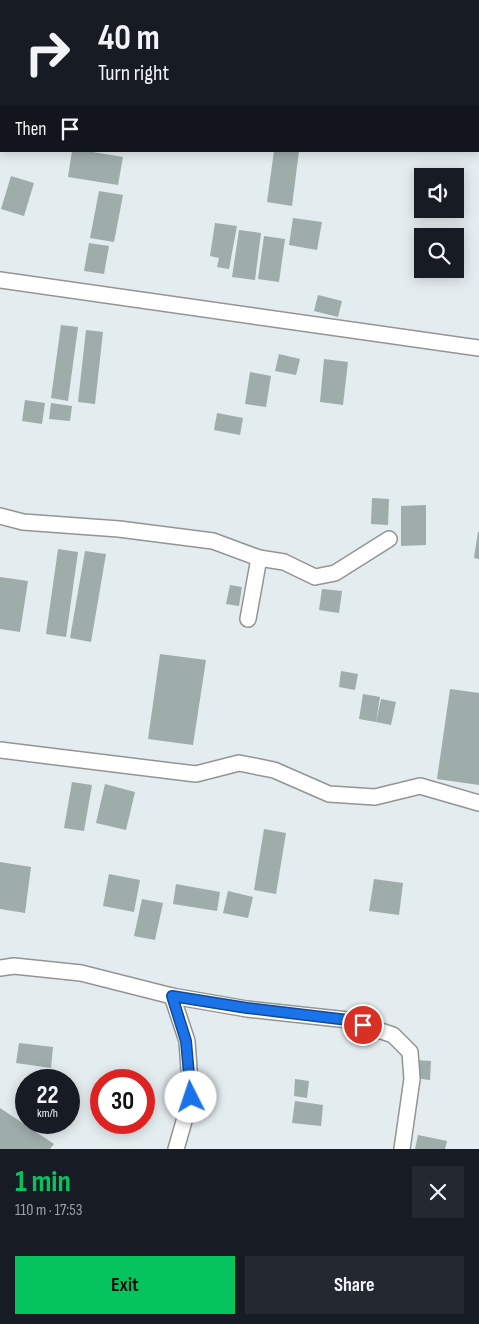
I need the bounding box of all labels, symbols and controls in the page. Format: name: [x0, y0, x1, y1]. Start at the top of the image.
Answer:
text: 40 m: [98, 17, 160, 60]
icon: right: [15, 20, 80, 85]
text: Turn right: [98, 60, 169, 87]
icon: arrive: [56, 115, 84, 143]
text: Then: [15, 118, 46, 141]
map controls: [414, 168, 464, 278]
button: sound: [414, 168, 464, 218]
button: search: [414, 228, 464, 278]
pin: [342, 1004, 384, 1046]
icon: arrive: [349, 1011, 377, 1039]
speed limit sign: 30: [90, 1069, 155, 1134]
position arrow: [164, 1070, 216, 1122]
text: 22: [37, 1080, 58, 1111]
text: km/h: [37, 1106, 58, 1121]
text: 1 min: [15, 1164, 71, 1200]
button: close: [412, 1166, 464, 1218]
text: 110 m · 17:53: [15, 1201, 82, 1220]
button: Exit: [15, 1256, 235, 1314]
button: Share: [245, 1256, 464, 1314]

